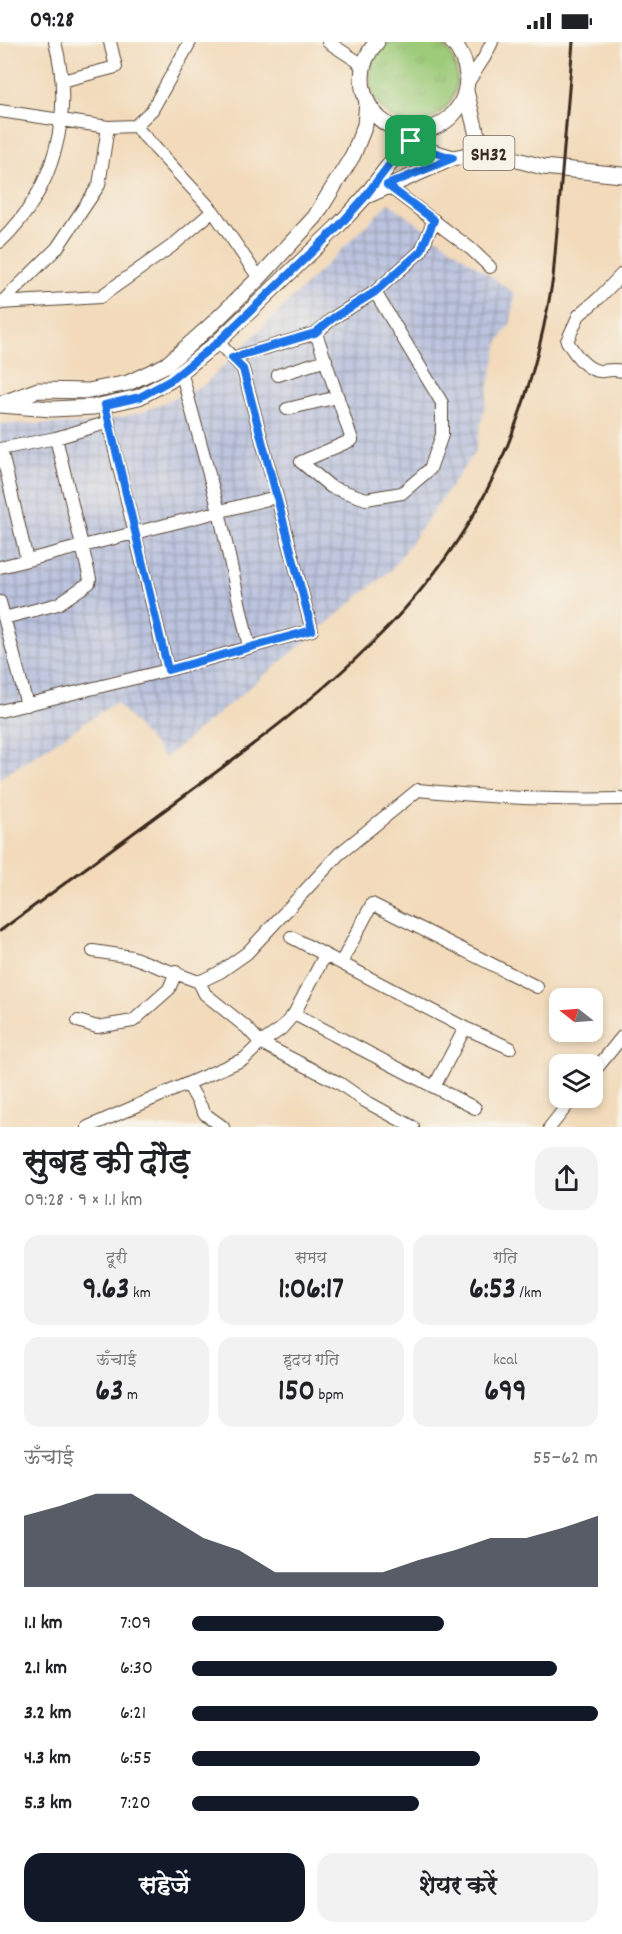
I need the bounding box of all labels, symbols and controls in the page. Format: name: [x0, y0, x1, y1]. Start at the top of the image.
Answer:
text: 09:28: [30, 6, 74, 37]
pin: [385, 115, 436, 166]
icon: arrive: [394, 124, 427, 157]
road number: SH32: [464, 136, 514, 170]
north arrow: [549, 988, 603, 1042]
map controls: [549, 988, 603, 1108]
button: layers: [549, 1054, 603, 1108]
text: सुबह की दौड़: [24, 1141, 190, 1188]
button: share: [535, 1147, 598, 1210]
text: 09:28 · 9 × 1.1 km: [24, 1187, 143, 1215]
text: दूरी: [106, 1247, 127, 1270]
text: समय: [295, 1247, 327, 1270]
text: गति: [493, 1247, 517, 1270]
text: 9.63: [83, 1270, 129, 1313]
text: 1:06:17: [278, 1270, 344, 1313]
text: 6:53: [469, 1270, 516, 1313]
text: km: [129, 1282, 151, 1305]
text: /km: [516, 1282, 542, 1305]
text: ऊँचाई: [97, 1349, 137, 1372]
text: हृदय गति: [283, 1349, 339, 1372]
text: kcal: [493, 1349, 517, 1372]
text: 63: [95, 1372, 123, 1415]
text: 150: [278, 1372, 315, 1415]
text: 699: [484, 1372, 526, 1415]
text: m: [123, 1384, 138, 1407]
text: bpm: [315, 1384, 344, 1407]
text: ऊँचाई: [24, 1445, 74, 1473]
text: 55–62 m: [533, 1445, 598, 1473]
text: 1.1 km: [24, 1610, 63, 1638]
text: 7:09: [120, 1610, 151, 1638]
text: 2.1 km: [24, 1655, 67, 1683]
text: 6:30: [120, 1655, 153, 1683]
text: 3.2 km: [24, 1700, 71, 1728]
text: 6:21: [120, 1700, 146, 1728]
text: 4.3 km: [24, 1745, 71, 1773]
text: 6:55: [120, 1745, 152, 1773]
text: 5.3 km: [24, 1790, 72, 1818]
text: 7:20: [120, 1790, 151, 1818]
button: सहेजें: [24, 1853, 305, 1922]
button: शेयर करें: [317, 1853, 598, 1922]

